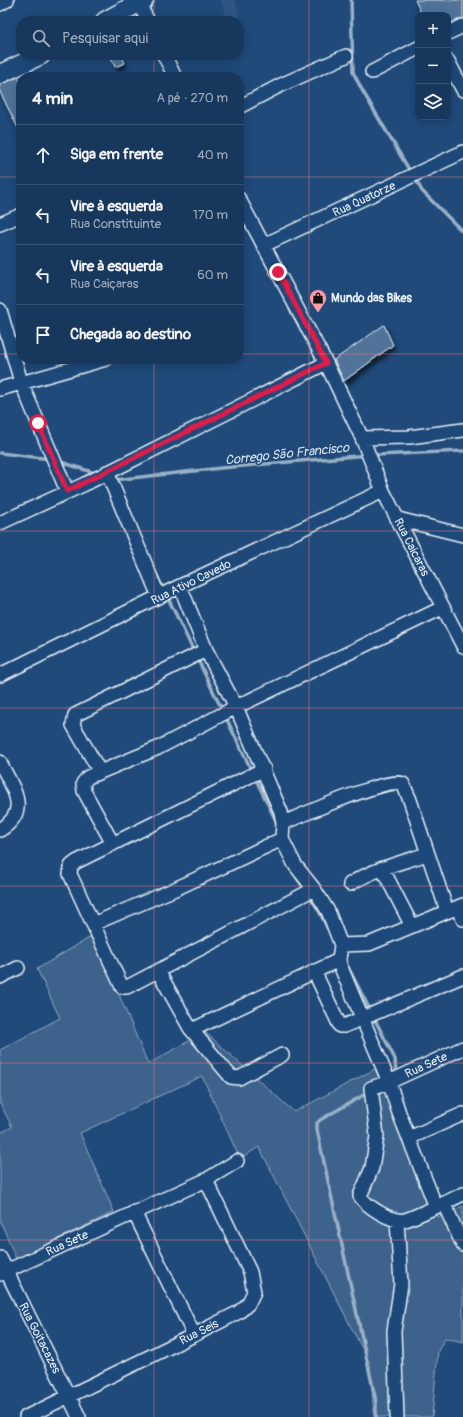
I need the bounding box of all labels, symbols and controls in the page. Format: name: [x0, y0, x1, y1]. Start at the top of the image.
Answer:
map controls: [415, 12, 451, 120]
button: +: [415, 12, 451, 48]
search box: [16, 16, 244, 60]
icon: search: [30, 27, 52, 49]
text: Pesquisar aqui: [62, 29, 148, 48]
button: −: [415, 48, 451, 84]
button: layers: [415, 84, 451, 120]
text: 4 min: [32, 88, 73, 109]
text: A pé · 270 m: [156, 90, 228, 106]
icon: ahead: [32, 144, 54, 166]
text: Siga em frente: [70, 145, 163, 164]
text: 40 m: [197, 147, 228, 163]
street label: Rua Quatorze: [330, 178, 398, 221]
text: Vire à esquerda: [70, 197, 163, 216]
icon: left: [32, 204, 54, 226]
text: 170 m: [193, 207, 228, 223]
text: Rua Constituinte: [70, 216, 161, 232]
text: Vire à esquerda: [70, 257, 163, 276]
route end: [269, 263, 287, 281]
icon: left: [32, 264, 54, 286]
text: 60 m: [197, 267, 228, 283]
text: Rua Caiçaras: [70, 276, 139, 292]
shop icon: Mundo das Bikes: [308, 288, 328, 313]
place label: Mundo das Bikes: [331, 291, 412, 306]
icon: arrive: [32, 324, 54, 346]
text: Chegada ao destino: [70, 325, 191, 344]
route start: [29, 414, 47, 432]
water label: Corrego São Francisco: [224, 439, 351, 468]
street label: Rua Caicaras: [391, 516, 433, 579]
street label: Rua Ativo Cavedo: [149, 556, 234, 608]
street label: Rua Sete: [403, 1049, 450, 1082]
street label: Rua Sete: [44, 1227, 91, 1260]
street label: Rua Goitacazes: [15, 1300, 64, 1377]
street label: Rua Seis: [177, 1316, 222, 1349]

